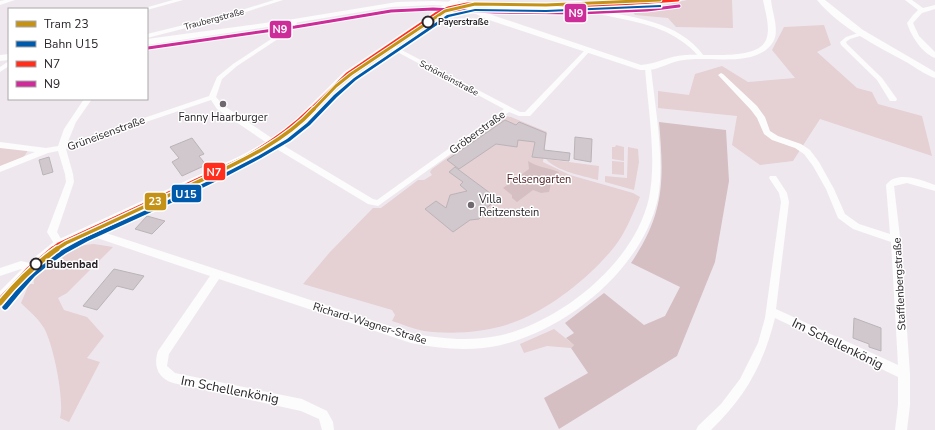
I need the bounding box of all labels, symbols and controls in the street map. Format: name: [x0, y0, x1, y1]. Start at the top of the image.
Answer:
line badge: N9: [564, 3, 587, 23]
street label: Traubergstraße: [183, 5, 246, 33]
text: N9: [569, 6, 584, 21]
legend: [8, 8, 148, 100]
marker: Payerstraße: [421, 15, 435, 29]
text: Tram 23: [44, 16, 89, 32]
place label: Payerstraße: [438, 16, 489, 28]
line badge: N9: [269, 20, 292, 39]
text: N9: [273, 22, 288, 37]
text: Bahn U15: [44, 36, 98, 52]
text: N7: [44, 56, 60, 72]
street label: Schönleinstraße: [417, 57, 481, 99]
text: N9: [44, 76, 60, 92]
marker: Fanny Haarburger: [218, 99, 228, 109]
street label: Gröberstraße: [446, 107, 508, 158]
place label: Fanny Haarburger: [178, 110, 268, 125]
street label: Grüneisenstraße: [65, 112, 147, 154]
line badge: N7: [203, 162, 226, 181]
text: N7: [207, 165, 221, 180]
park label: Felsengarten: [507, 172, 571, 187]
line badge: U15: [171, 184, 202, 203]
text: U15: [175, 187, 197, 202]
line badge: 23: [144, 192, 167, 211]
place label: Villa Reitzenstein: [478, 192, 539, 220]
text: 23: [148, 194, 162, 209]
marker: Villa Reitzenstein: [466, 200, 476, 210]
street label: Stafflenbergstraße: [890, 237, 909, 331]
marker: Bubenbad: [29, 257, 43, 271]
place label: Bubenbad: [46, 257, 98, 272]
street label: Richard-Wagner-Straße: [311, 299, 429, 348]
street label: Im Schellenkönig: [789, 314, 886, 374]
street label: Im Schellenkönig: [179, 372, 280, 408]

